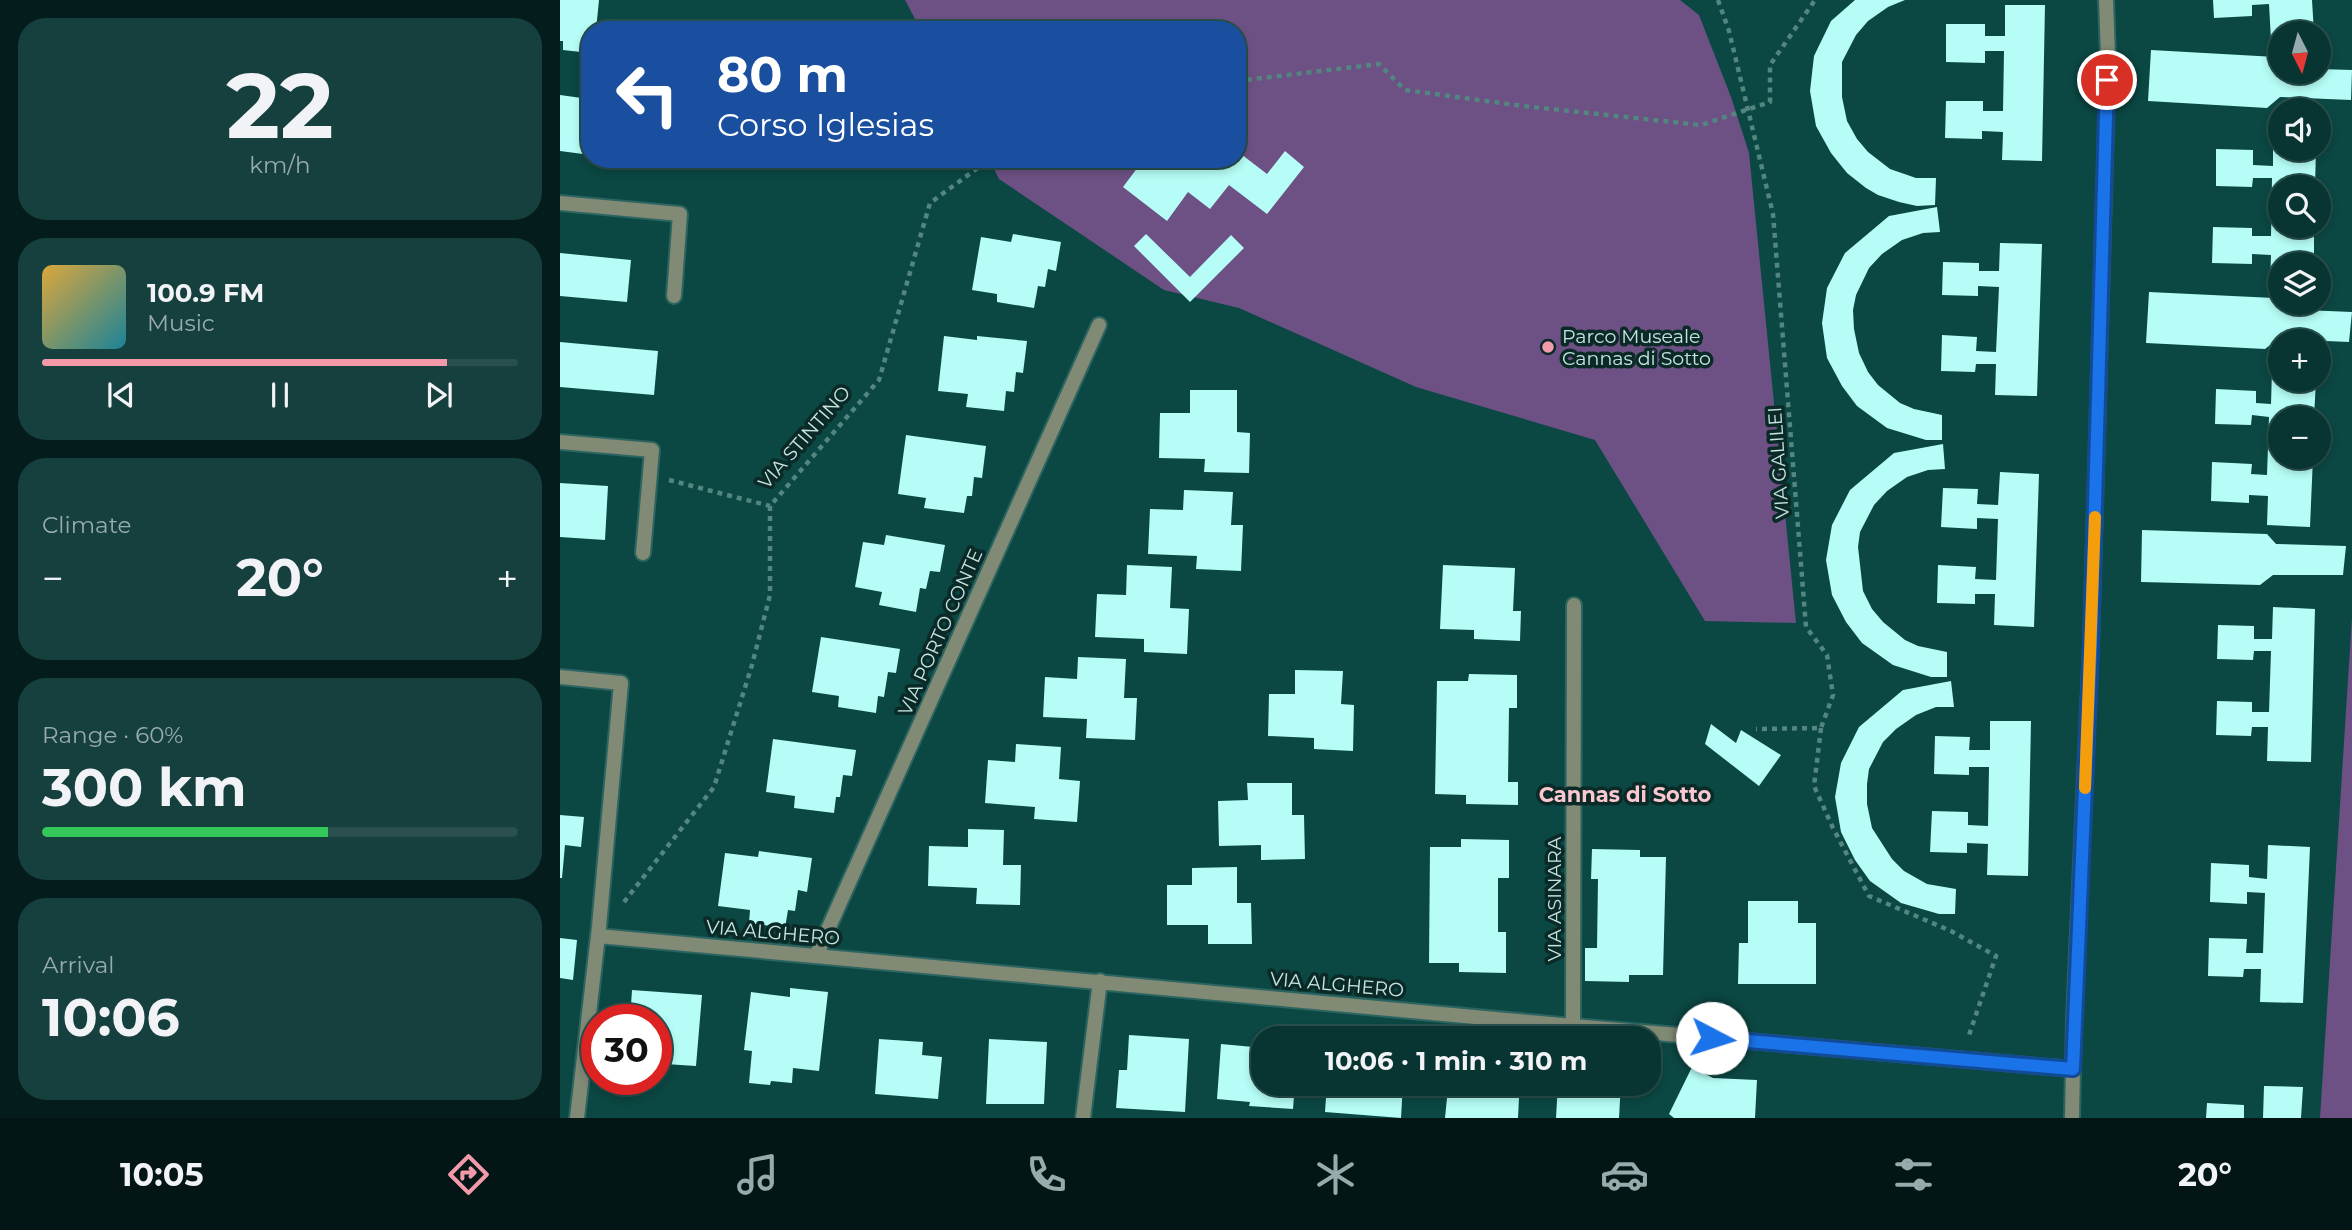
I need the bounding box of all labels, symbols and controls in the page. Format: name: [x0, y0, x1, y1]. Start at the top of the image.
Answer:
north arrow: [2268, 21, 2331, 84]
map controls: [2268, 21, 2331, 469]
text: 80 m: [717, 45, 848, 104]
icon: left: [602, 49, 693, 140]
text: 22: [226, 50, 334, 161]
pin: [2077, 50, 2137, 110]
icon: arrive: [2088, 61, 2126, 99]
button: sound: [2268, 98, 2331, 161]
text: Corso Iglesias: [717, 105, 934, 144]
text: km/h: [249, 151, 311, 179]
button: search: [2268, 175, 2331, 238]
button: layers: [2268, 252, 2331, 315]
text: 100.9 FM: [147, 277, 264, 309]
text: Music: [147, 309, 215, 337]
place label: Parco Museale Cannas di Sotto: [1562, 325, 1711, 370]
button: +: [2268, 329, 2331, 392]
marker: Parco Museale Cannas di Sotto: [1540, 339, 1556, 355]
icon: previous: [102, 376, 140, 414]
icon: pause: [261, 376, 299, 414]
icon: next: [420, 376, 458, 414]
street label: VIA STINTINO: [753, 381, 855, 494]
street label: VIA GALILEI: [1763, 406, 1794, 520]
button: −: [2268, 406, 2331, 469]
text: Climate: [42, 511, 131, 539]
street label: VIA PORTO CONTE: [893, 545, 988, 719]
text: 20°: [236, 546, 324, 609]
text: −: [42, 555, 64, 602]
text: +: [496, 555, 518, 602]
text: Range · 60%: [42, 721, 183, 749]
text: 300 km: [42, 756, 247, 819]
district label: Cannas di Sotto: [1539, 782, 1712, 807]
street label: VIA ASINARA: [1543, 836, 1566, 961]
street label: VIA ALGHERO: [705, 915, 841, 950]
text: Arrival: [42, 951, 115, 979]
street label: VIA ALGHERO: [1269, 967, 1405, 1002]
text: 10:06: [42, 986, 180, 1049]
position arrow: [1675, 1001, 1749, 1075]
speed limit sign: 30: [581, 1004, 672, 1095]
text: 10:06 · 1 min · 310 m: [1325, 1045, 1587, 1077]
icon: directions: [444, 1150, 493, 1199]
icon: music: [733, 1150, 782, 1199]
icon: phone: [1022, 1150, 1071, 1199]
icon: climate: [1311, 1150, 1360, 1199]
icon: car: [1600, 1150, 1649, 1199]
icon: filters: [1889, 1150, 1938, 1199]
text: 10:05: [120, 1155, 203, 1194]
text: 20°: [2178, 1155, 2232, 1194]

